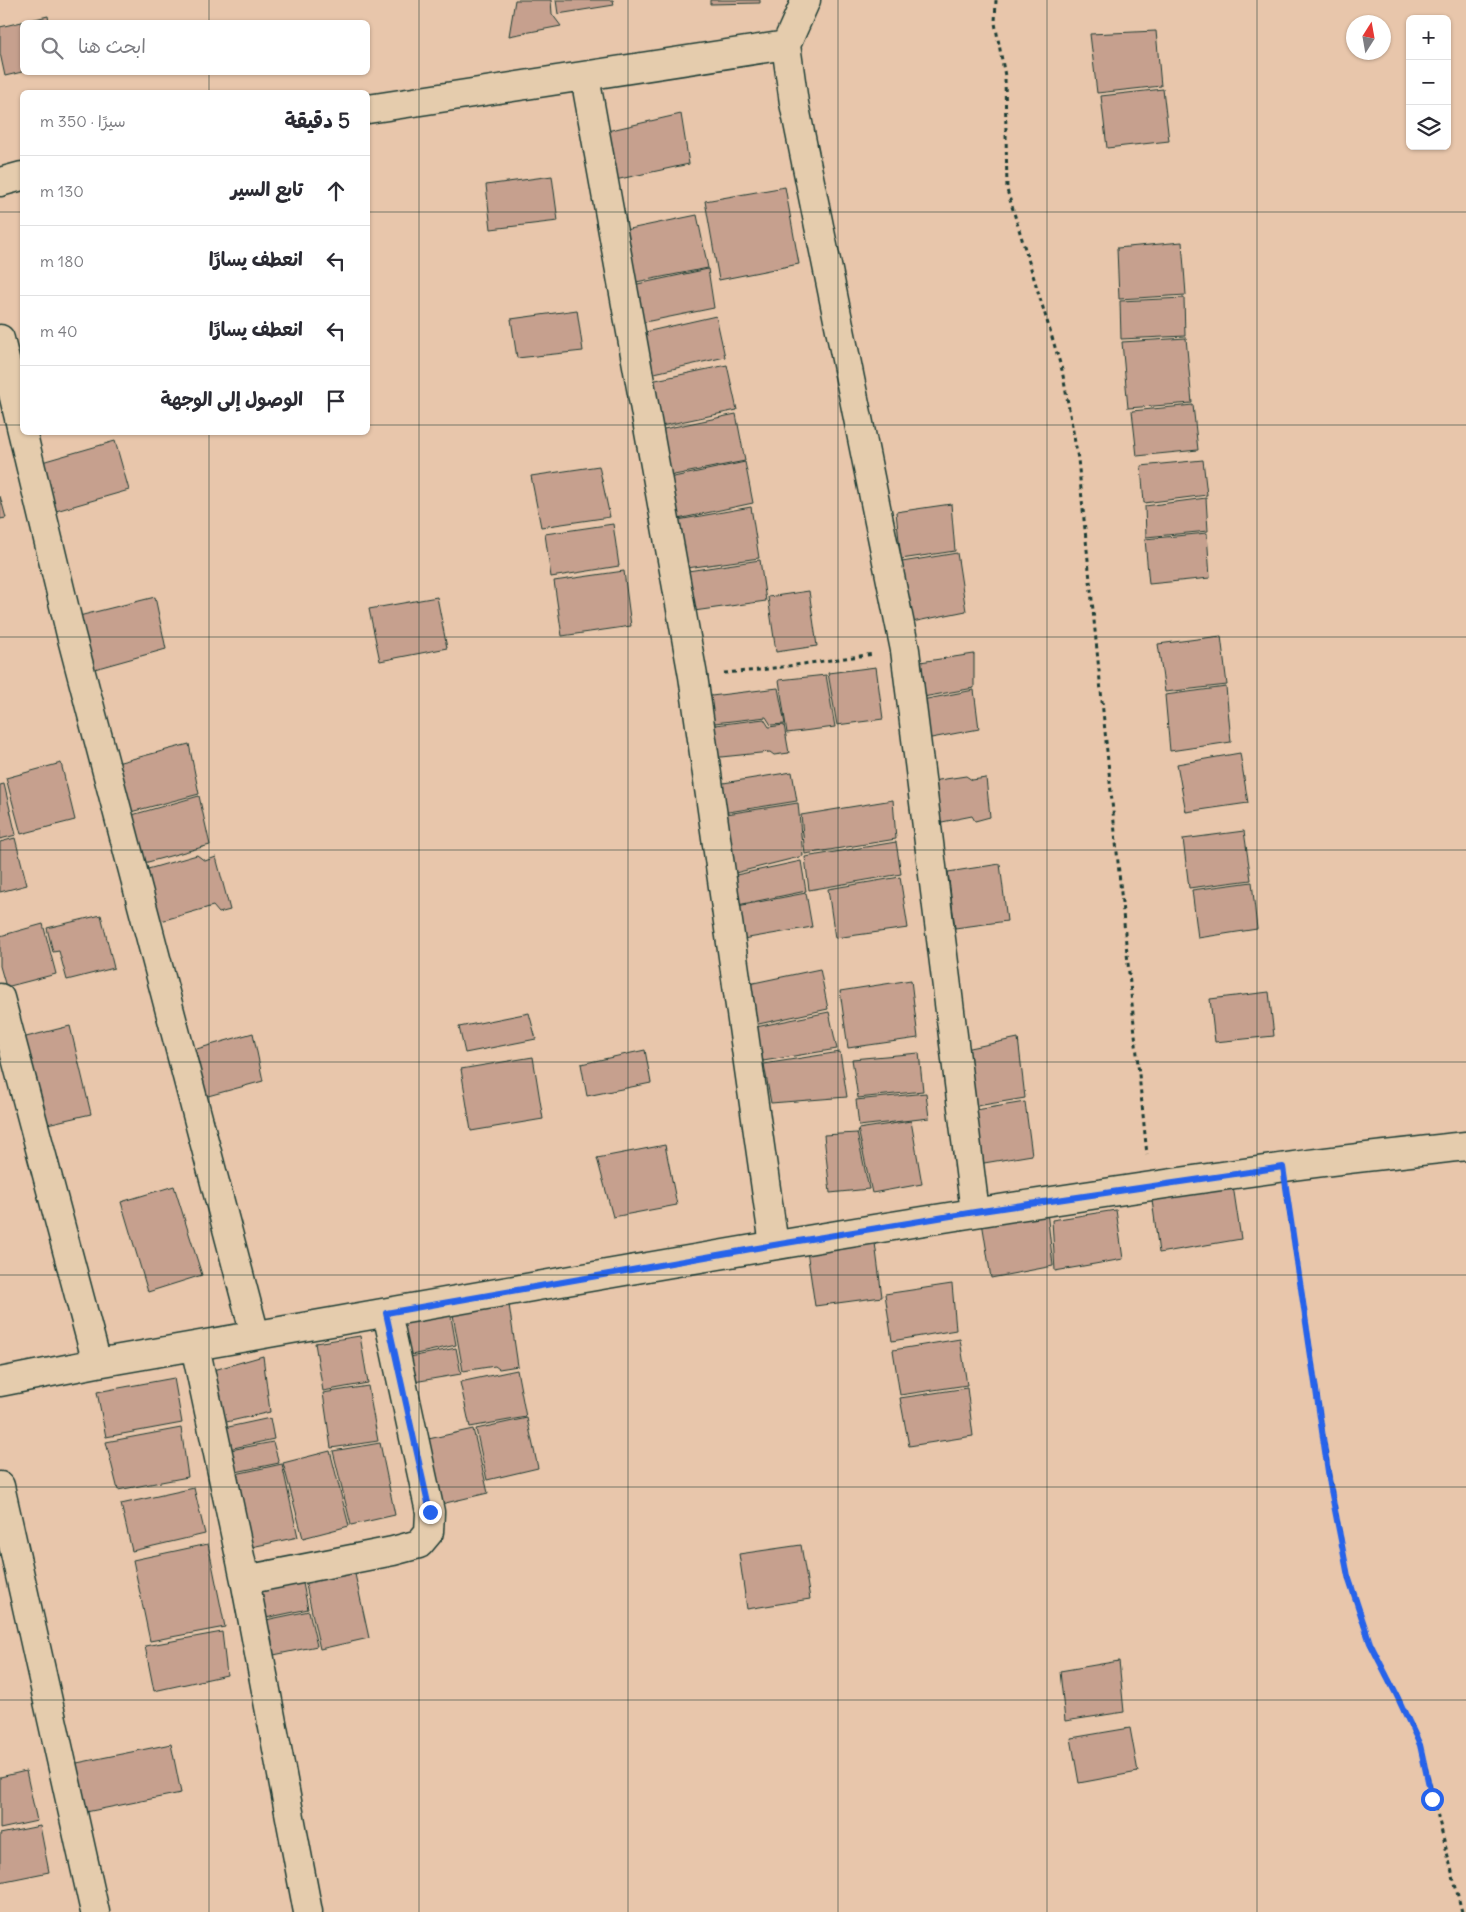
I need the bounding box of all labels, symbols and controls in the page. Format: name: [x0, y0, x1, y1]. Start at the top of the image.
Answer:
north arrow: [1346, 15, 1391, 60]
map controls: [1406, 15, 1451, 150]
button: +: [1406, 15, 1451, 60]
search box: [20, 20, 370, 75]
icon: search: [38, 34, 66, 62]
text: ابحث هنا: [78, 34, 146, 58]
button: −: [1406, 60, 1451, 105]
button: layers: [1406, 105, 1451, 150]
text: 5 دقيقة: [284, 107, 350, 134]
text: سيرًا · 350 m: [40, 111, 126, 131]
text: تابع السير: [231, 177, 303, 201]
icon: ahead: [322, 177, 350, 205]
text: 130 m: [40, 181, 84, 201]
text: انعطف يسارًا: [209, 247, 303, 271]
icon: left: [322, 247, 350, 275]
text: 180 m: [40, 251, 84, 271]
text: انعطف يسارًا: [209, 317, 303, 341]
icon: left: [322, 317, 350, 345]
text: 40 m: [40, 321, 78, 341]
text: الوصول إلى الوجهة: [160, 387, 303, 411]
icon: arrive: [322, 387, 350, 415]
route end: [419, 1501, 442, 1524]
route start: [1421, 1788, 1444, 1811]

